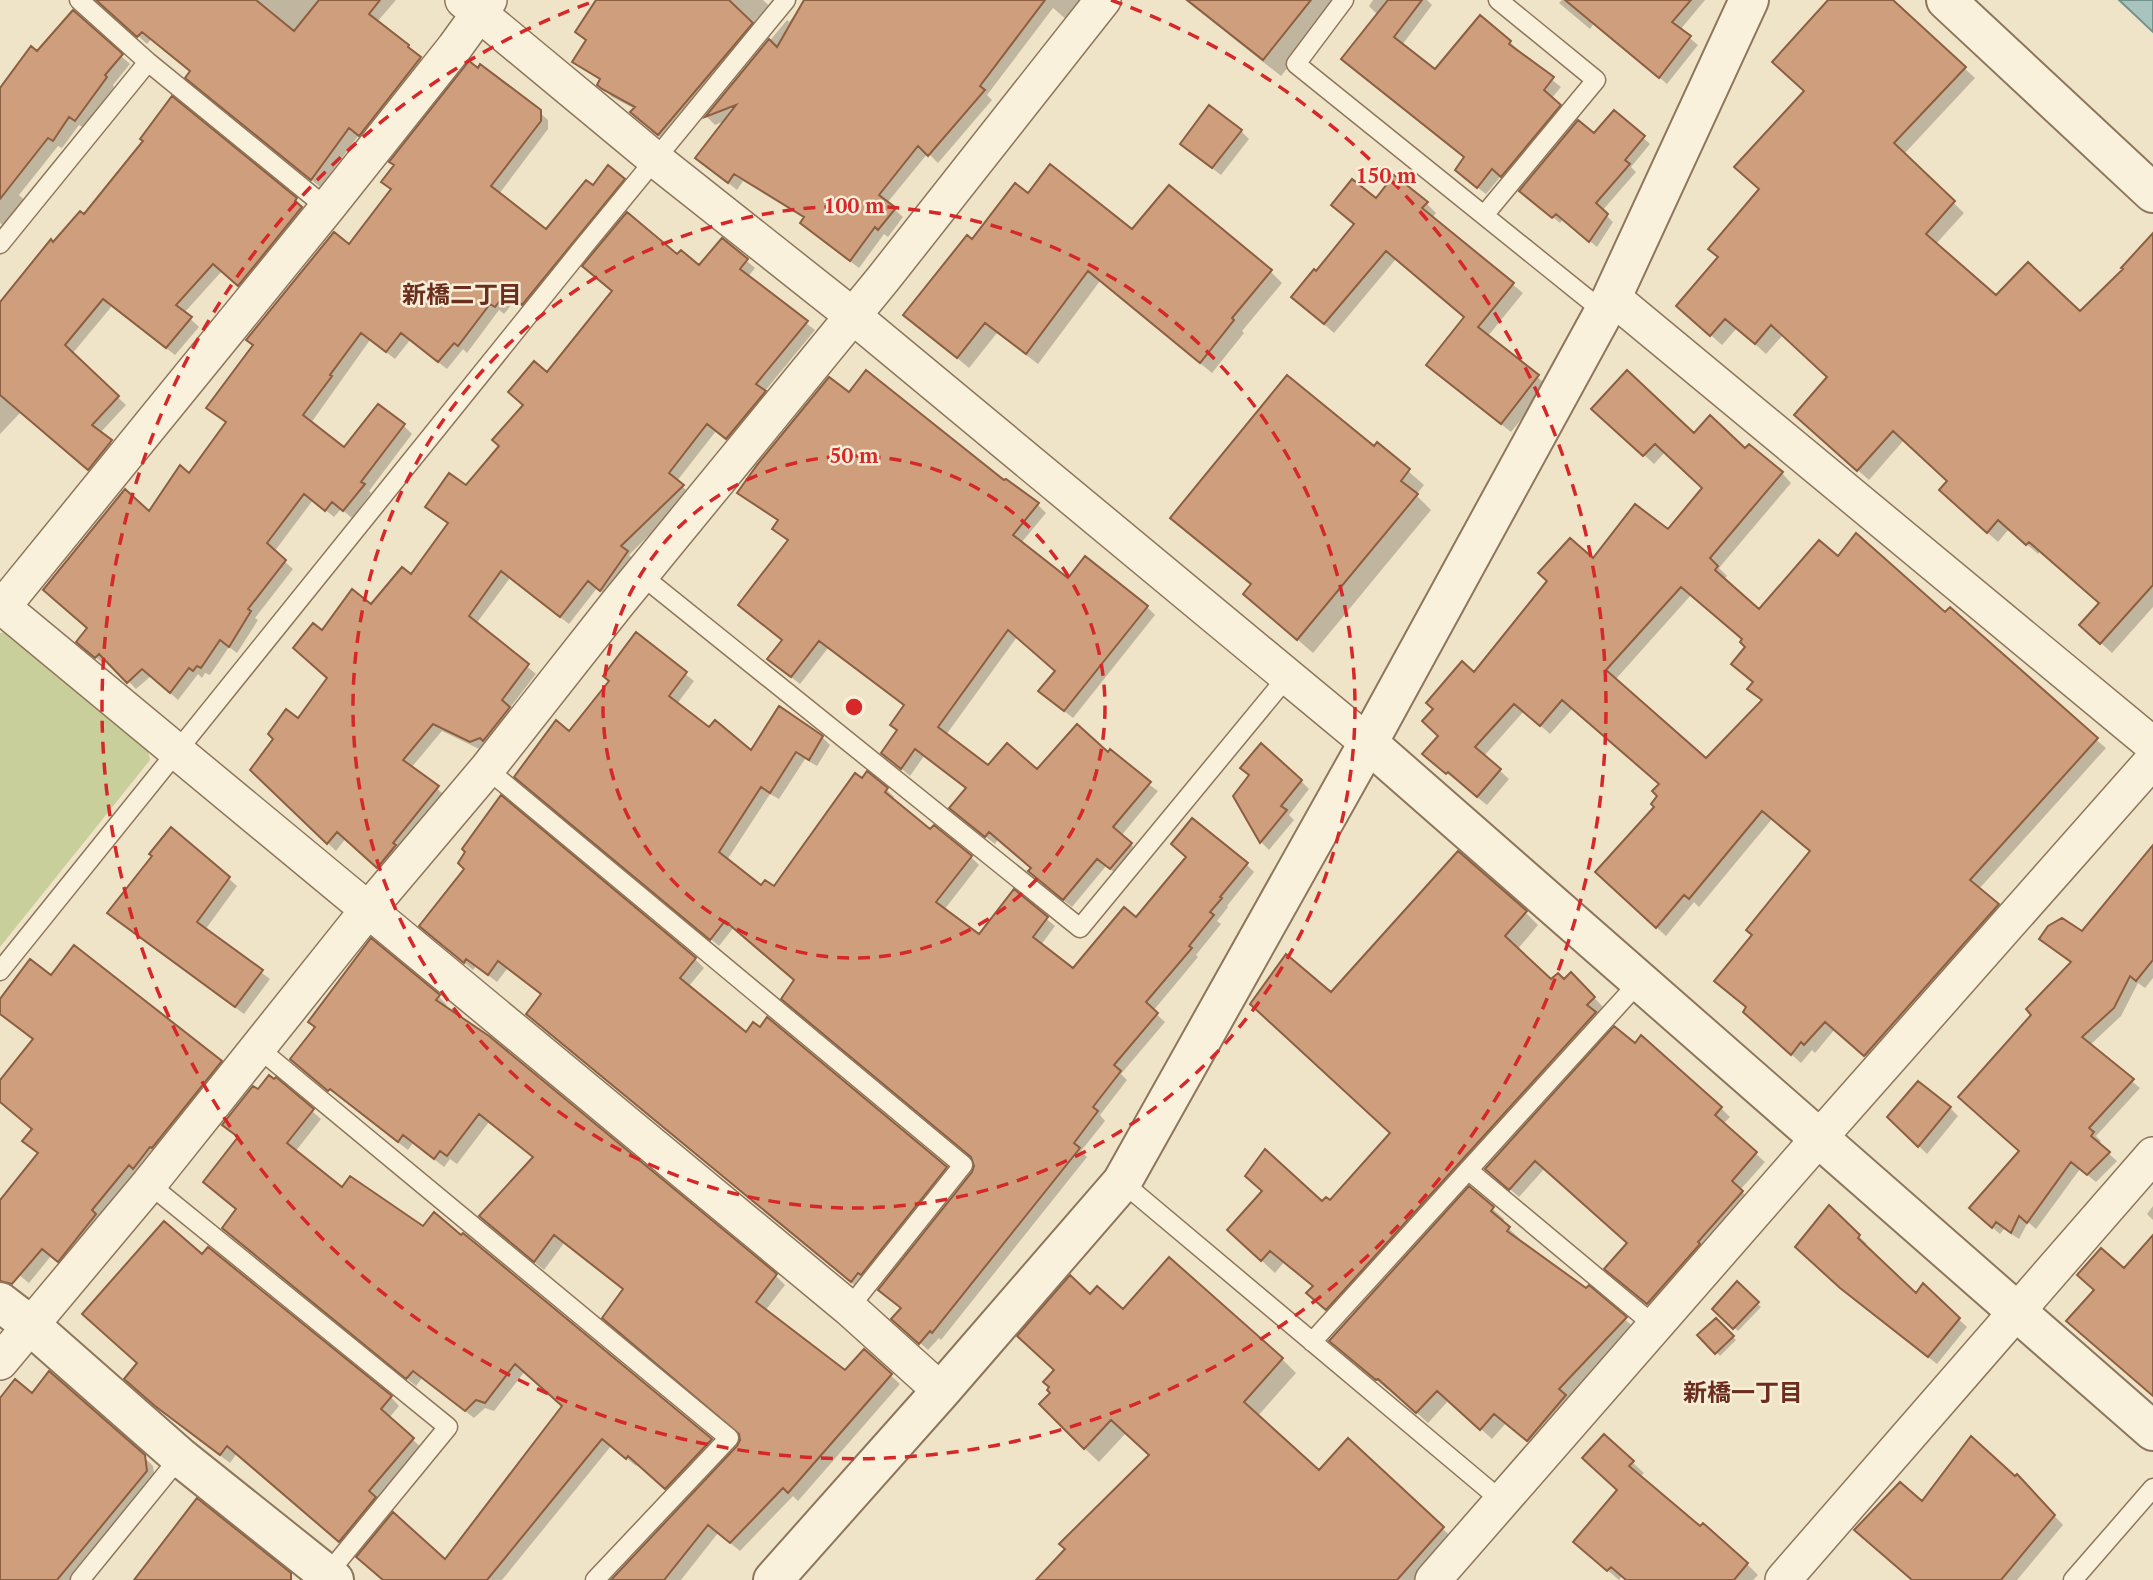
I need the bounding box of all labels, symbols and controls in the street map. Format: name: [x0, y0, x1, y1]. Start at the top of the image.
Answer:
text: 150 m: [1356, 161, 1417, 189]
text: 100 m: [824, 191, 885, 219]
district label: 新橋二丁目: [402, 278, 522, 310]
text: 50 m: [830, 441, 879, 469]
centre of rings: [842, 695, 866, 719]
district label: 新橋一丁目: [1683, 1376, 1803, 1408]

